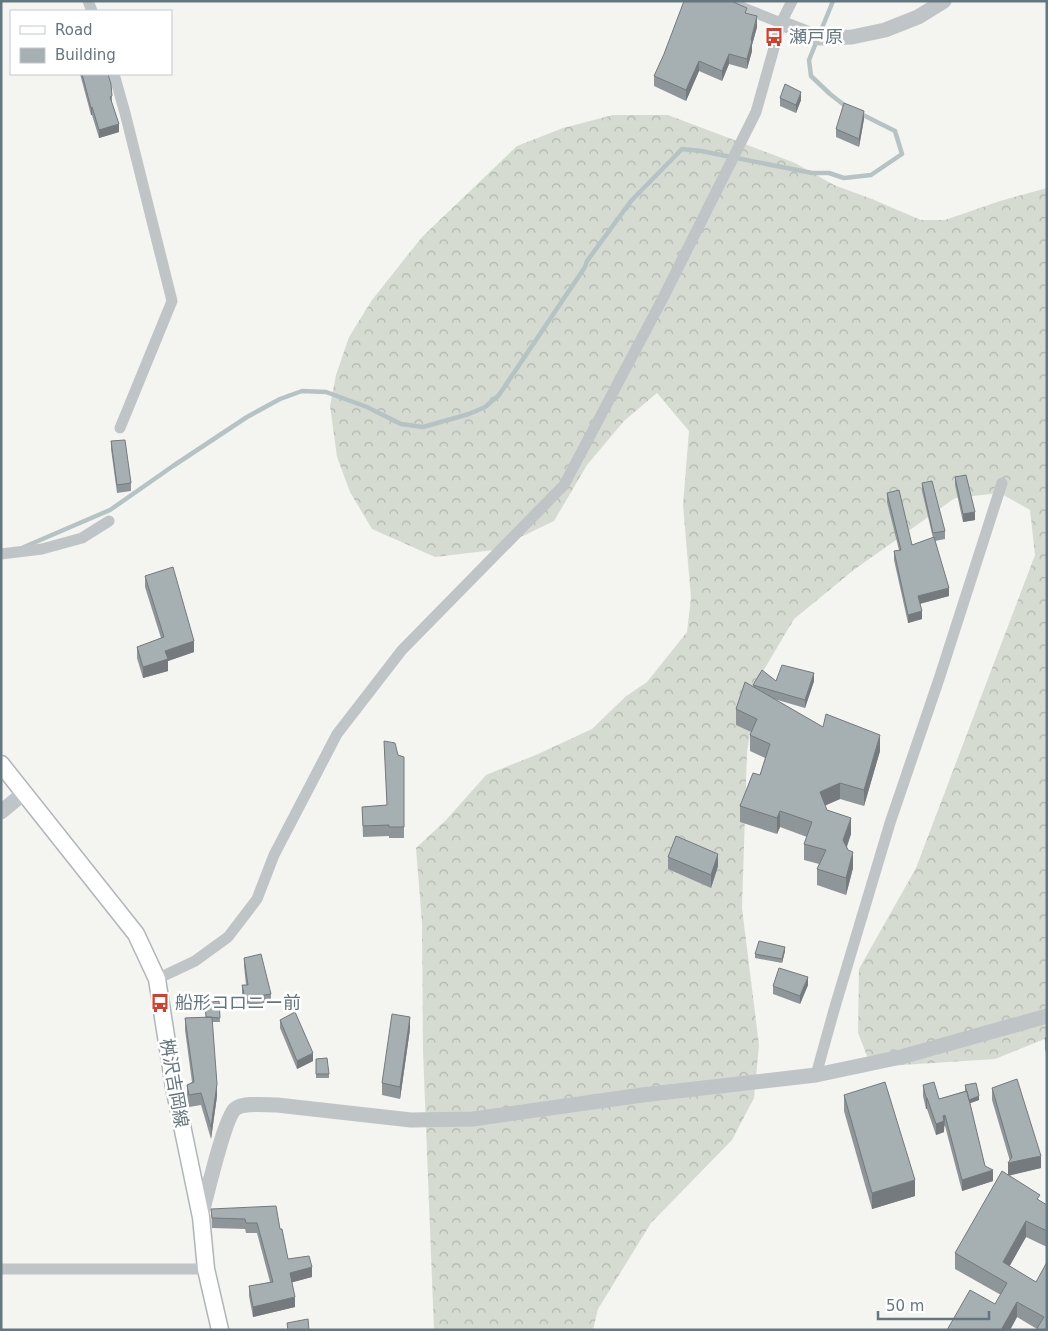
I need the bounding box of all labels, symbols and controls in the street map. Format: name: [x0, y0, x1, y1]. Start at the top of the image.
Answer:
legend: [10, 10, 172, 75]
text: Road: [55, 21, 93, 39]
bus stop icon: 瀬戸原: [763, 26, 785, 48]
place label: 瀬戸原: [789, 26, 843, 47]
text: Building: [55, 46, 116, 64]
bus stop icon: 船形コロニー前: [149, 992, 171, 1014]
place label: 船形コロニー前: [175, 992, 301, 1013]
street label: 桝沢吉岡線: [156, 1037, 193, 1129]
scale bar: [878, 1288, 989, 1320]
text: 50 m: [886, 1297, 924, 1315]

